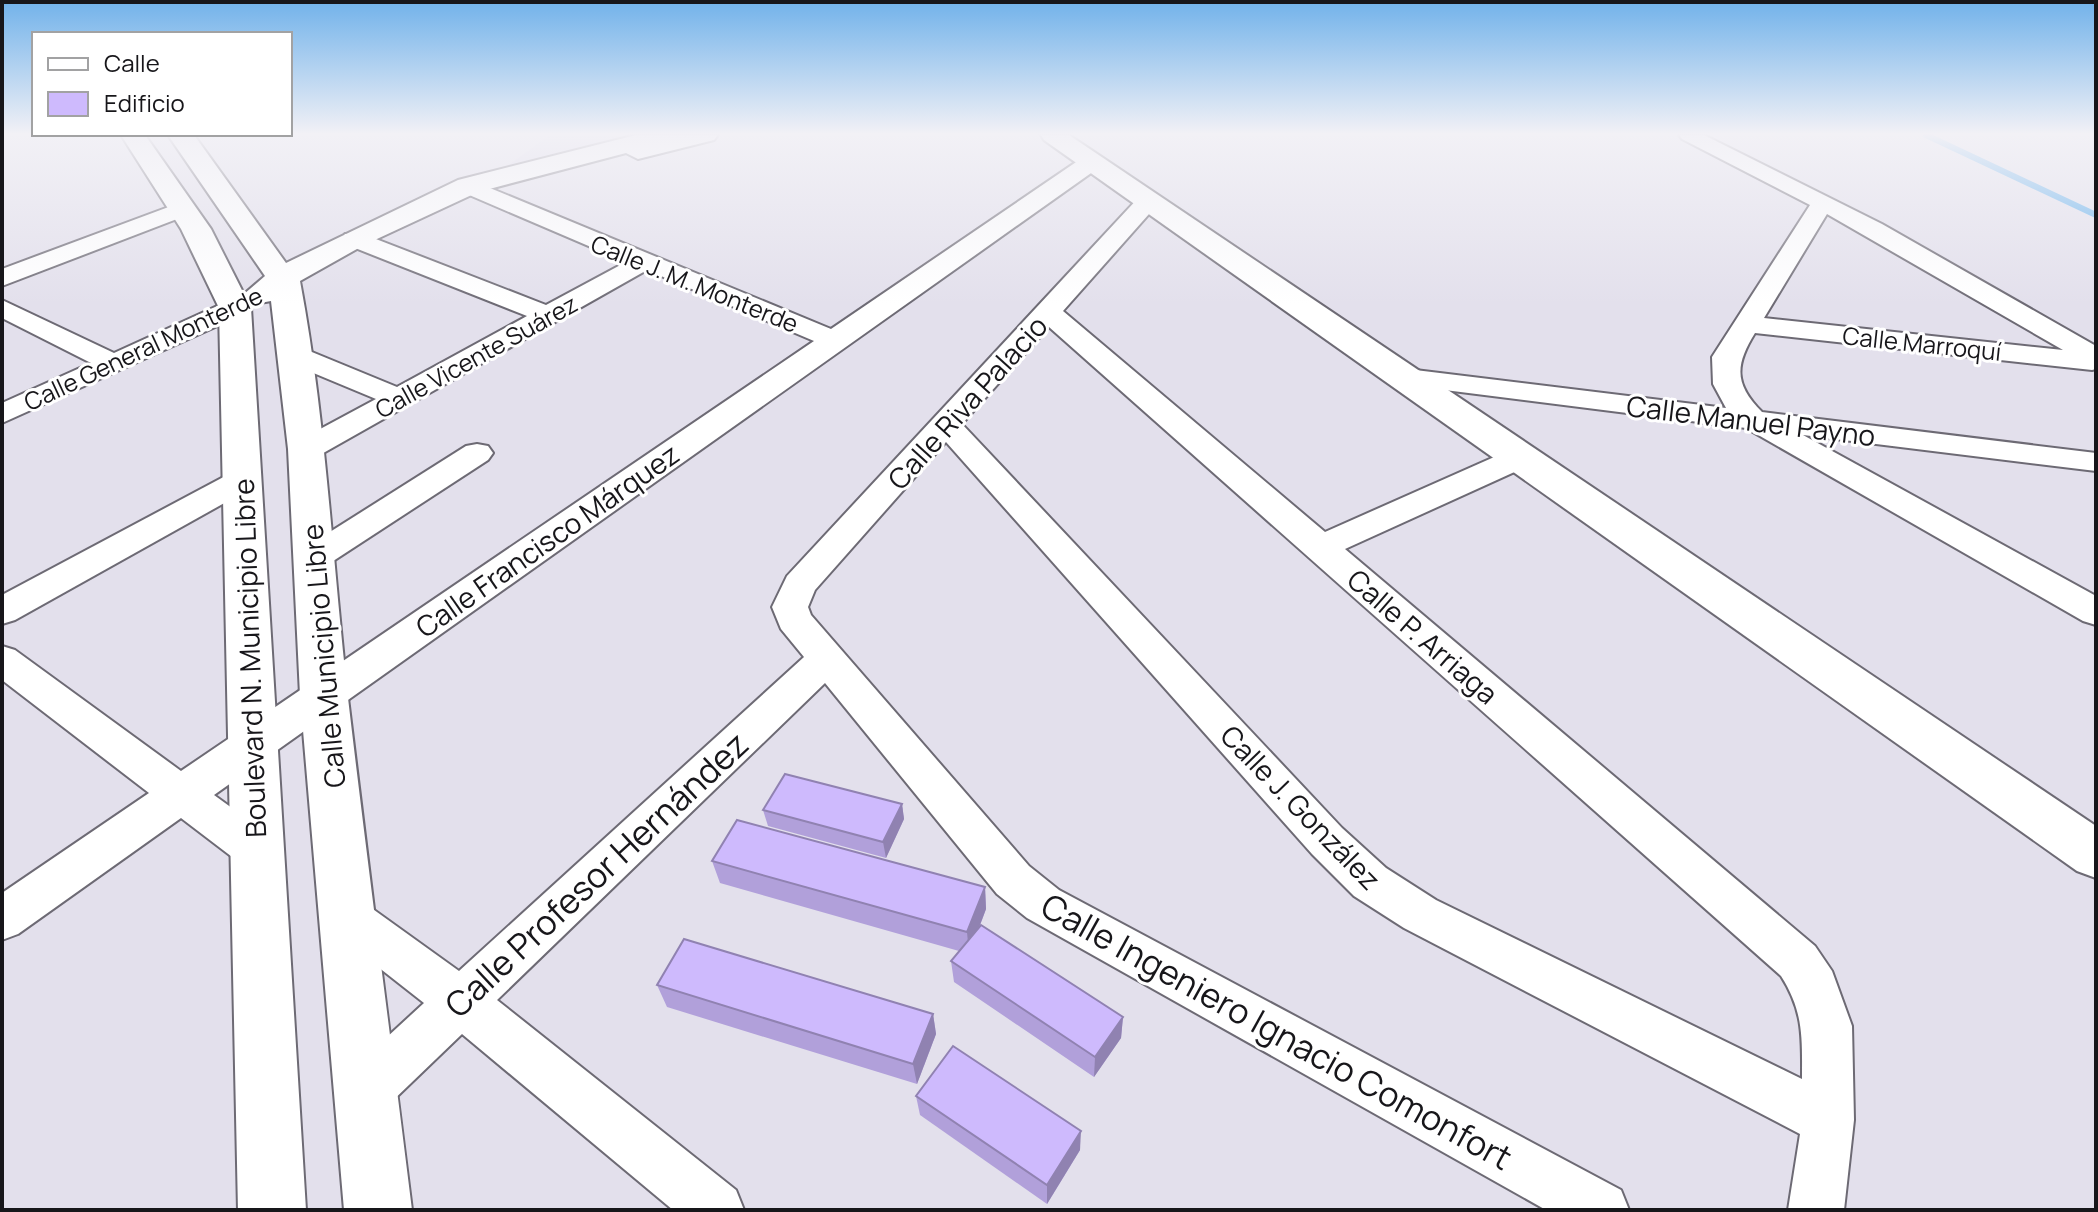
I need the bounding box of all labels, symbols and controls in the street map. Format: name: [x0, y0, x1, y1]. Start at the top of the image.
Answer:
legend: [32, 32, 292, 136]
text: Calle: [104, 46, 160, 79]
text: Edificio: [104, 86, 185, 119]
street label: Calle J. M. Monterde: [586, 226, 804, 340]
street label: Calle General Monterde: [18, 278, 268, 418]
street label: Calle Vicente Suárez: [369, 287, 583, 425]
street label: Calle Riva Palacio: [879, 307, 1055, 497]
street label: Calle Marroquí: [1841, 318, 2003, 368]
street label: Calle Manuel Payno: [1624, 386, 1878, 454]
street label: Calle Francisco Márquez: [408, 435, 686, 645]
street label: Boulevard N. Municipio Libre: [224, 478, 274, 838]
street label: Calle Municipio Libre: [293, 523, 353, 789]
street label: Calle P. Arriaga: [1340, 560, 1506, 712]
street label: Calle J. González: [1213, 716, 1389, 898]
street label: Calle Profesor Hernández: [434, 721, 758, 1027]
street label: Calle Ingeniero Ignacio Comonfort: [1033, 882, 1521, 1180]

